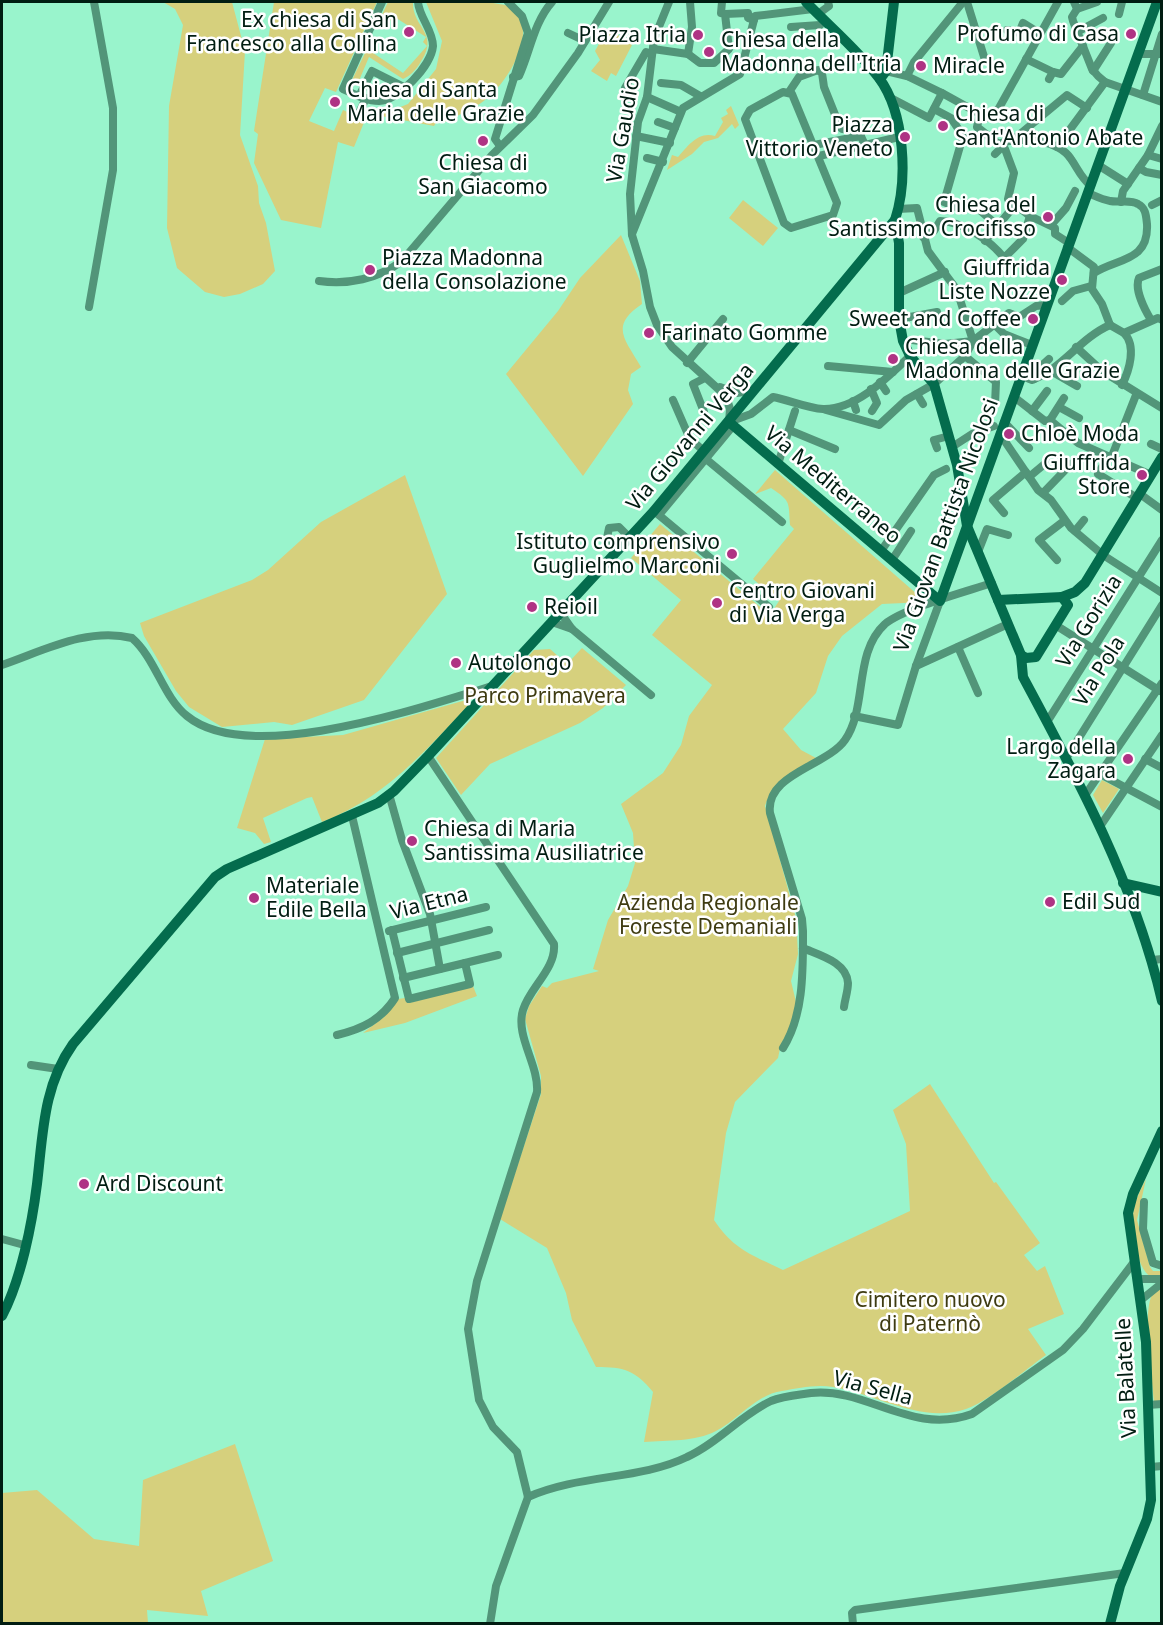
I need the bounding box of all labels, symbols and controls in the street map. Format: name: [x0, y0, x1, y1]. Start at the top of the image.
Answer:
place label: Ex chiesa di San Francesco alla Collina: [186, 5, 397, 57]
place label: Profumo di Casa: [957, 19, 1119, 47]
place label: Piazza Itria: [579, 20, 686, 48]
marker: Ex chiesa di San Francesco alla Collina: [402, 25, 416, 39]
place label: Chiesa della Madonna dell'Itria: [721, 25, 902, 77]
marker: Profumo di Casa: [1124, 27, 1138, 41]
marker: Piazza Itria: [691, 28, 705, 42]
marker: Chiesa della Madonna dell'Itria: [702, 45, 716, 59]
place label: Miracle: [933, 51, 1005, 79]
marker: Miracle: [914, 59, 928, 73]
place label: Chiesa di Santa Maria delle Grazie: [347, 75, 525, 127]
street label: Via Gaudio: [599, 75, 645, 185]
marker: Chiesa di Santa Maria delle Grazie: [328, 95, 342, 109]
place label: Chiesa di Sant'Antonio Abate: [955, 99, 1143, 151]
place label: Piazza Vittorio Veneto: [746, 110, 893, 162]
marker: Chiesa di Sant'Antonio Abate: [936, 119, 950, 133]
marker: Piazza Vittorio Veneto: [898, 130, 912, 144]
marker: Chiesa di San Giacomo: [476, 134, 490, 148]
place label: Chiesa di San Giacomo: [418, 148, 548, 200]
place label: Chiesa del Santissimo Crocifisso: [828, 190, 1036, 242]
marker: Chiesa del Santissimo Crocifisso: [1041, 210, 1055, 224]
place label: Piazza Madonna della Consolazione: [382, 243, 567, 295]
place label: Giuffrida Liste Nozze: [939, 253, 1050, 305]
marker: Piazza Madonna della Consolazione: [363, 263, 377, 277]
marker: Giuffrida Liste Nozze: [1055, 273, 1069, 287]
place label: Sweet and Coffee: [849, 304, 1021, 332]
marker: Sweet and Coffee: [1026, 312, 1040, 326]
place label: Farinato Gomme: [661, 318, 827, 346]
marker: Farinato Gomme: [642, 326, 656, 340]
place label: Chiesa della Madonna delle Grazie: [905, 332, 1120, 384]
marker: Chiesa della Madonna delle Grazie: [886, 352, 900, 366]
street label: Via Giovanni Verga: [619, 357, 759, 516]
street label: Via Giovan Battista Nicolosi: [886, 394, 1004, 655]
street label: Via Mediterraneo: [759, 419, 908, 550]
place label: Chloè Moda: [1021, 419, 1139, 447]
marker: Chloè Moda: [1002, 427, 1016, 441]
place label: Giuffrida Store: [1043, 448, 1130, 500]
marker: Giuffrida Store: [1135, 468, 1149, 482]
place label: Istituto comprensivo Guglielmo Marconi: [516, 527, 720, 579]
marker: Istituto comprensivo Guglielmo Marconi: [725, 547, 739, 561]
street label: Via Gorizia: [1049, 569, 1128, 672]
place label: Centro Giovani di Via Verga: [729, 576, 875, 628]
place label: Reioil: [544, 592, 598, 620]
marker: Centro Giovani di Via Verga: [710, 596, 724, 610]
marker: Reioil: [525, 600, 539, 614]
street label: Via Pola: [1066, 630, 1131, 711]
place label: Autolongo: [468, 648, 571, 676]
marker: Autolongo: [449, 656, 463, 670]
park label: Parco Primavera: [464, 681, 626, 709]
place label: Largo della Zagara: [1006, 732, 1116, 784]
marker: Largo della Zagara: [1121, 752, 1135, 766]
place label: Chiesa di Maria Santissima Ausiliatrice: [424, 814, 644, 866]
marker: Chiesa di Maria Santissima Ausiliatrice: [405, 834, 419, 848]
place label: Materiale Edile Bella: [266, 871, 367, 923]
street label: Via Etna: [387, 879, 471, 925]
place label: Edil Sud: [1062, 887, 1140, 915]
park label: Azienda Regionale Foreste Demaniali: [617, 888, 799, 940]
marker: Materiale Edile Bella: [247, 891, 261, 905]
marker: Edil Sud: [1043, 895, 1057, 909]
place label: Ard Discount: [96, 1169, 224, 1197]
marker: Ard Discount: [77, 1177, 91, 1191]
park label: Cimitero nuovo di Paternò: [854, 1285, 1006, 1337]
street label: Via Balatelle: [1108, 1317, 1142, 1439]
street label: Via Sella: [830, 1363, 916, 1411]

